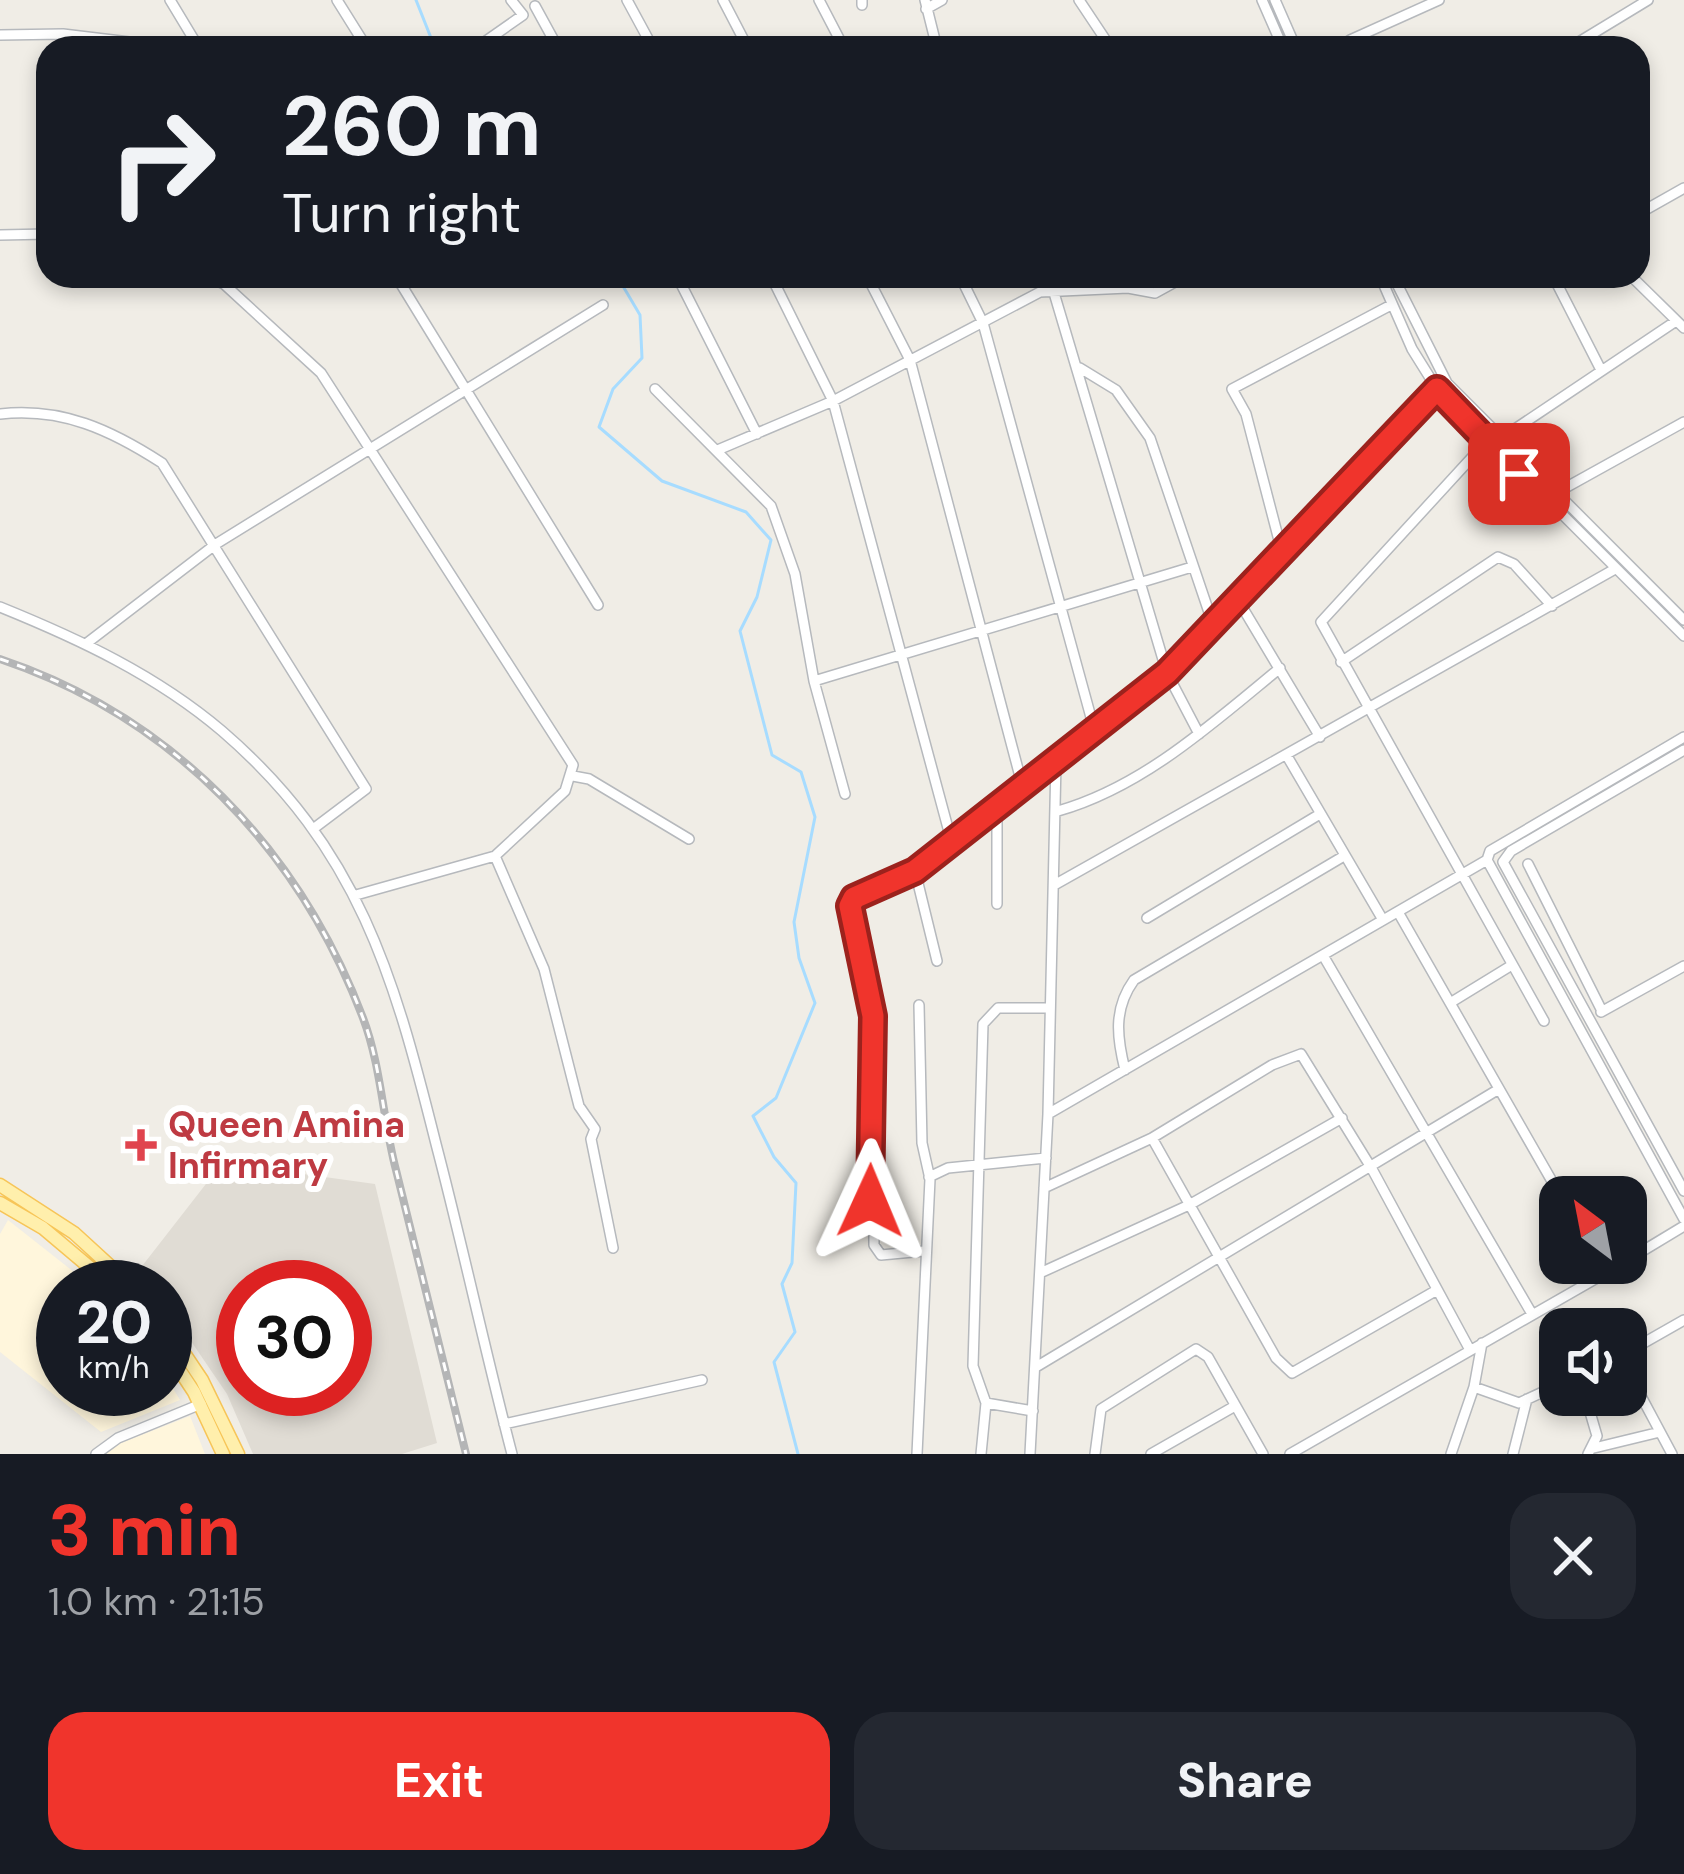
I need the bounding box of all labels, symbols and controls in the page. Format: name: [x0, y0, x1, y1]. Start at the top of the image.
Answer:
text: 260 m: [282, 72, 542, 181]
icon: right: [84, 84, 240, 240]
text: Turn right: [282, 178, 521, 249]
pin: [1468, 423, 1570, 525]
icon: arrive: [1486, 441, 1552, 507]
place label: Queen Amina Infirmary: [168, 1101, 405, 1189]
marker: Queen Amina Infirmary: [125, 1129, 157, 1161]
position arrow: [807, 1138, 933, 1264]
north arrow: [1539, 1176, 1647, 1284]
map controls: [1539, 1176, 1647, 1416]
speed limit sign: 30: [216, 1260, 372, 1416]
text: 20: [76, 1283, 152, 1362]
button: sound: [1539, 1308, 1647, 1416]
text: km/h: [79, 1348, 149, 1387]
text: 3 min: [48, 1484, 241, 1577]
button: close: [1510, 1493, 1636, 1619]
text: 1.0 km · 21:15: [48, 1576, 265, 1627]
button: Exit: [48, 1712, 830, 1850]
button: Share: [854, 1712, 1636, 1850]

